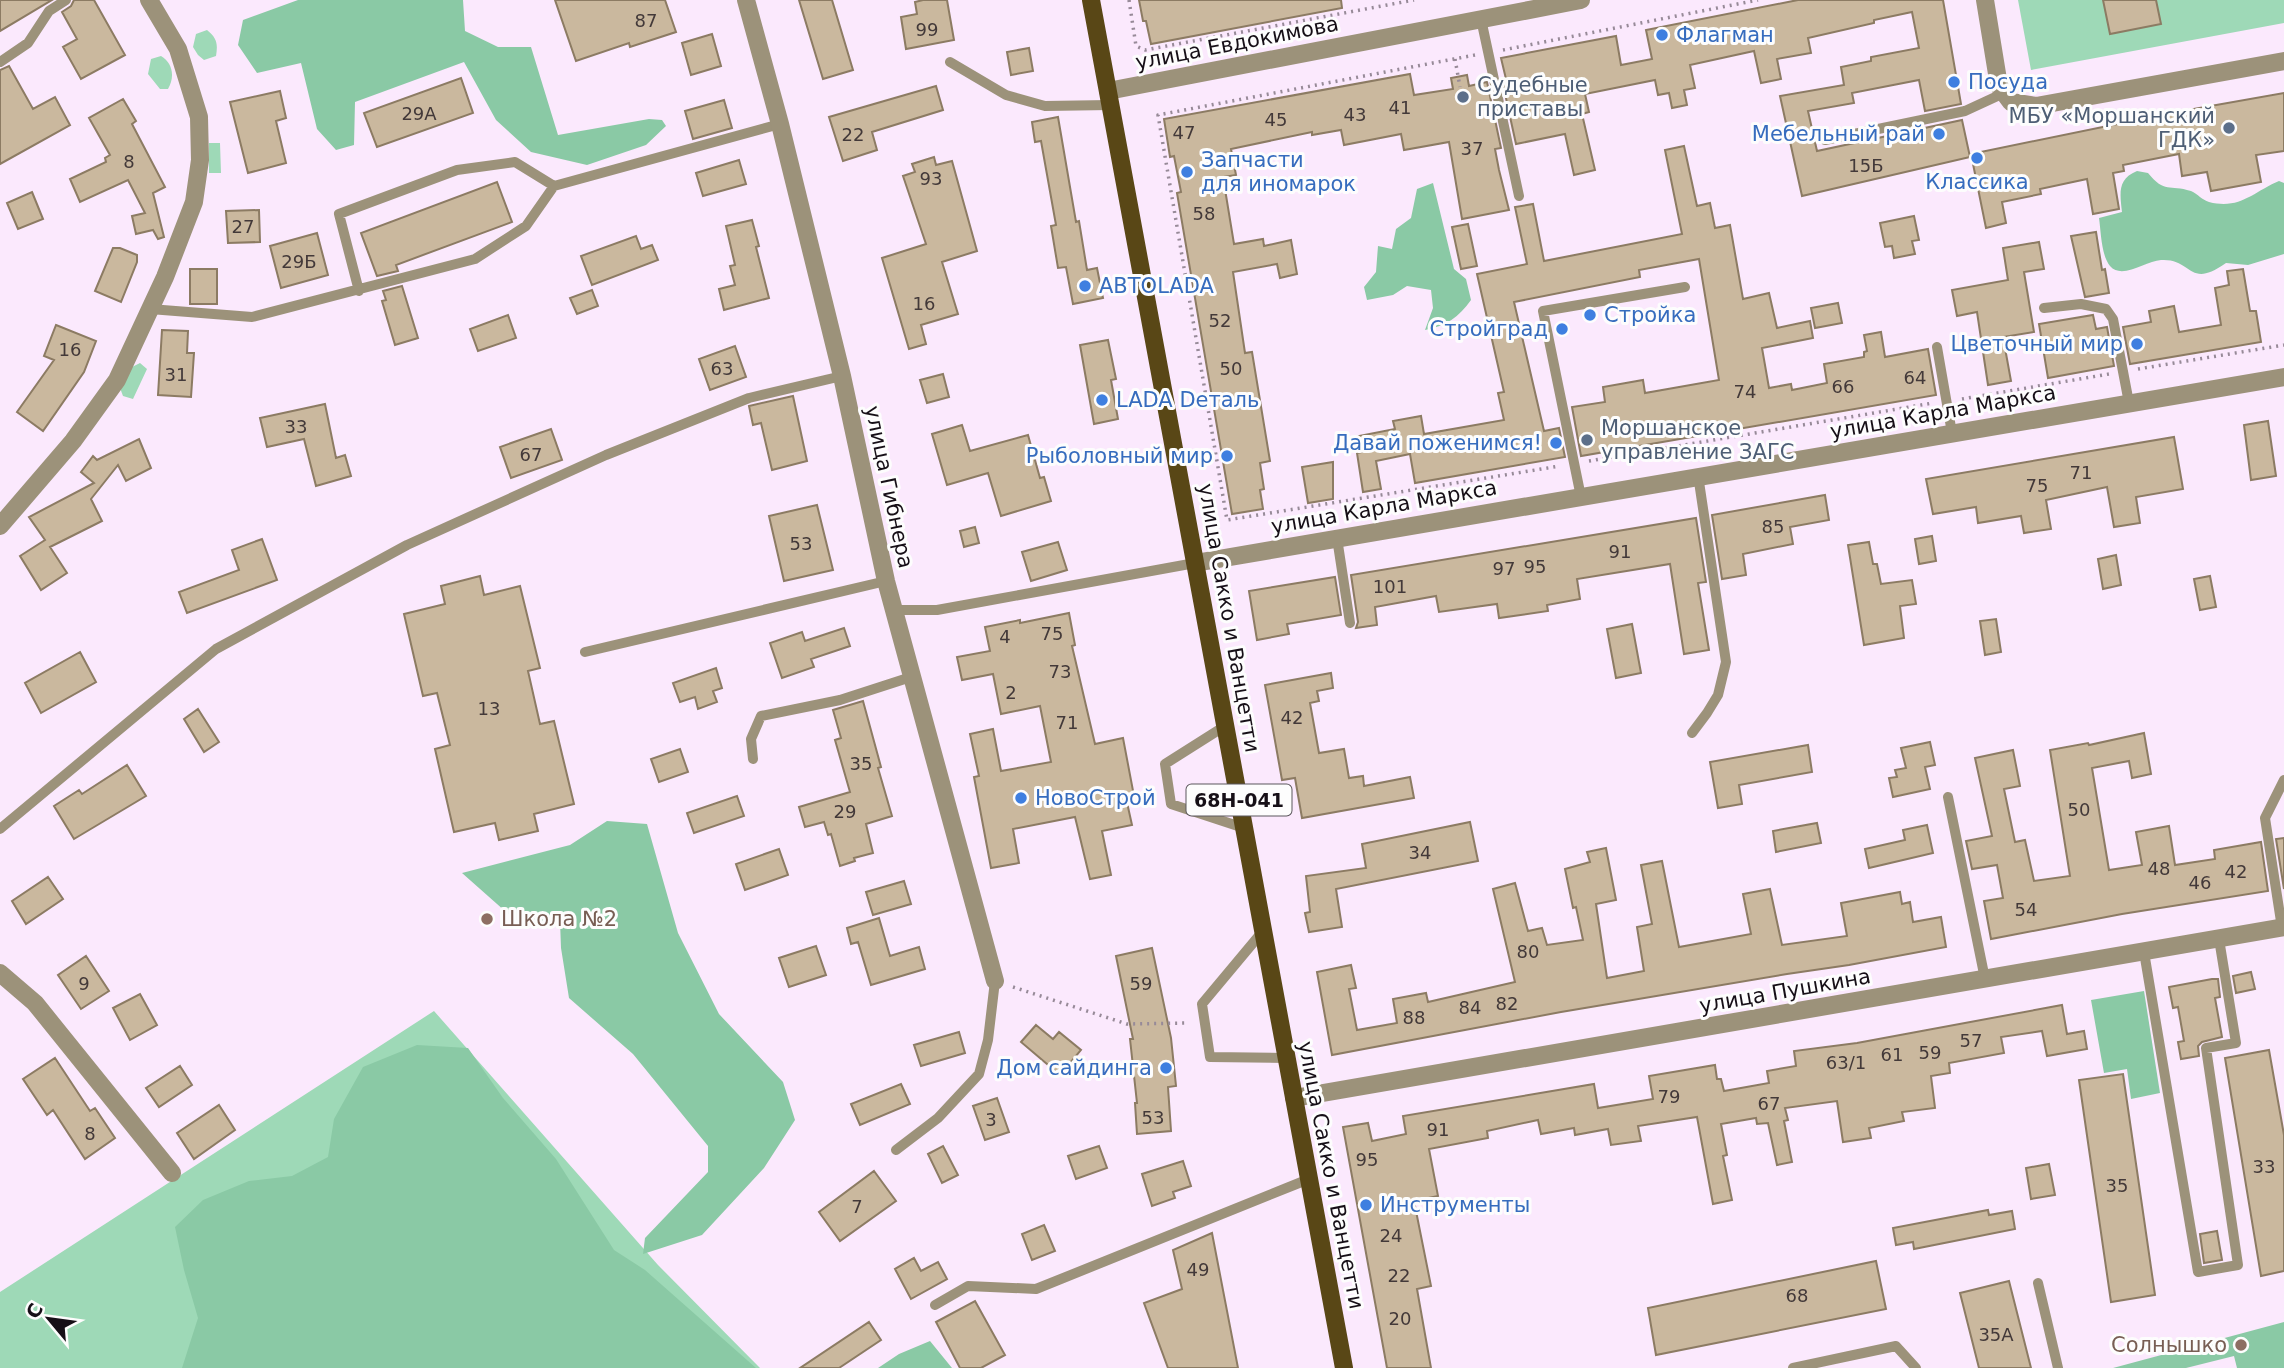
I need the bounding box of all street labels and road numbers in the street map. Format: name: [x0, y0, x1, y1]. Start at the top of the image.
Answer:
street label: улица Евдокимова: [1133, 12, 1341, 74]
street label: улица Карла Маркса: [1828, 380, 2058, 444]
street label: улица Гибнера: [860, 404, 918, 570]
street label: улица Карла Маркса: [1269, 475, 1499, 539]
street label: улица Сакко и Ванцетти: [1194, 482, 1264, 754]
road number: 68Н-041: [1186, 785, 1292, 816]
street label: улица Пушкина: [1697, 964, 1873, 1018]
street label: улица Сакко и Ванцетти: [1293, 1039, 1369, 1311]

